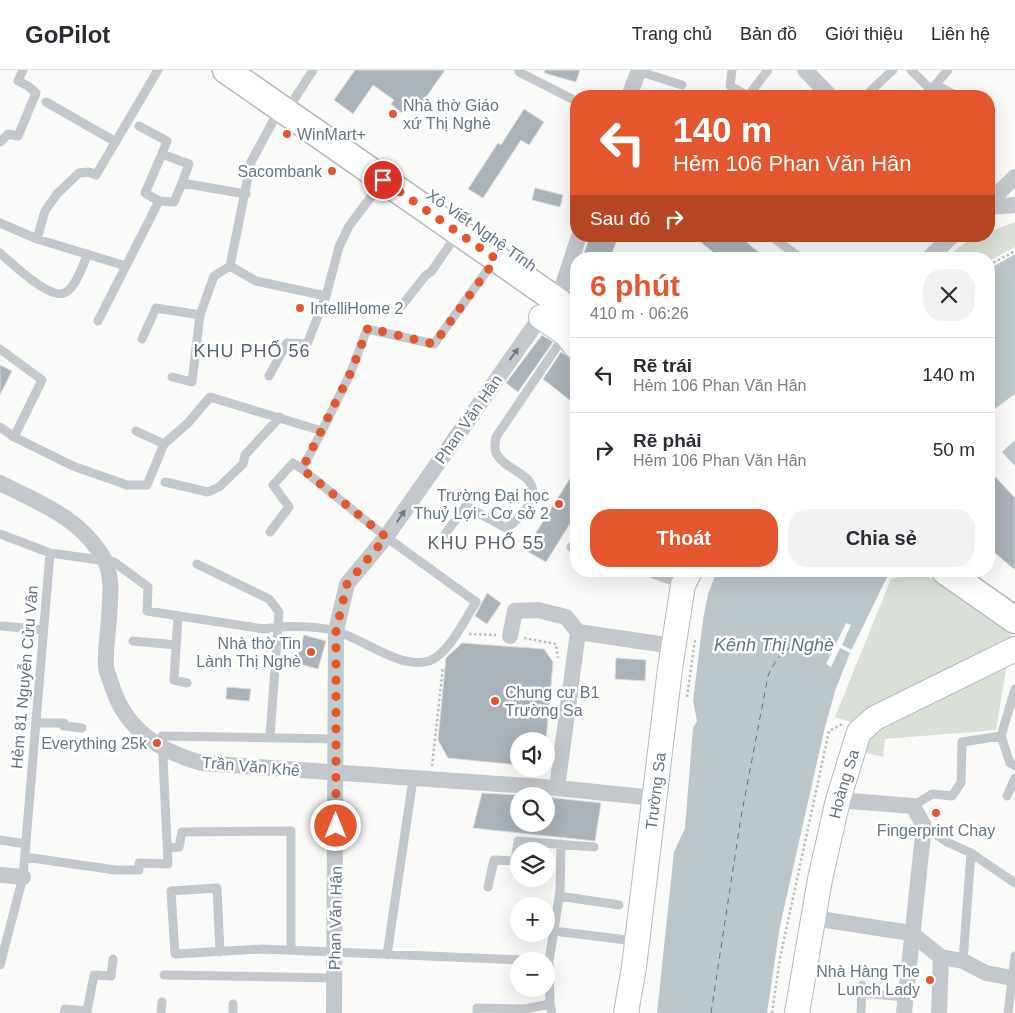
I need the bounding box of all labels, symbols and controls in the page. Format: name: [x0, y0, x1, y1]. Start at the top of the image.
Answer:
text: GoPilot: [25, 21, 110, 48]
text: Trang chủ: [632, 24, 712, 44]
text: Bản đồ: [740, 24, 797, 44]
text: Giới thiệu: [825, 24, 903, 44]
text: Liên hệ: [931, 24, 990, 44]
place label: Nhà thờ Giáo xứ Thị Nghè: [403, 97, 499, 132]
marker: Nhà thờ Giáo xứ Thị Nghè: [387, 108, 399, 120]
icon: left: [590, 110, 655, 175]
text: 140 m: [673, 110, 772, 149]
place label: WinMart+: [297, 126, 366, 143]
marker: WinMart+: [281, 128, 293, 140]
text: Hẻm 106 Phan Văn Hân: [673, 151, 912, 176]
pin: [362, 159, 404, 201]
place label: Sacombank: [238, 163, 323, 180]
marker: Sacombank: [326, 165, 338, 177]
icon: arrive: [369, 166, 397, 194]
street label: Xô Viết Nghệ Tĩnh: [424, 186, 540, 275]
icon: right: [660, 205, 688, 233]
text: Sau đó: [590, 208, 650, 229]
text: 6 phút: [590, 269, 680, 302]
button: close: [923, 269, 975, 321]
place label: IntelliHome 2: [310, 300, 403, 317]
marker: IntelliHome 2: [294, 302, 306, 314]
text: 410 m · 06:26: [590, 305, 689, 322]
district label: KHU PHỐ 56: [193, 340, 311, 361]
one-way arrow: [509, 348, 519, 361]
text: Rẽ trái: [633, 355, 692, 376]
icon: left: [590, 361, 618, 389]
text: 140 m: [922, 364, 975, 385]
street label: Phan Văn Hân: [432, 372, 505, 467]
text: Hẻm 106 Phan Văn Hân: [633, 377, 806, 394]
text: Rẽ phải: [633, 430, 702, 451]
icon: right: [590, 436, 618, 464]
text: 50 m: [933, 439, 975, 460]
text: Hẻm 106 Phan Văn Hân: [633, 452, 806, 469]
place label: Trường Đại học Thuỷ Lợi - Cơ sở 2: [413, 487, 549, 522]
marker: Trường Đại học Thuỷ Lợi - Cơ sở 2: [553, 498, 565, 510]
one-way arrow: [396, 509, 406, 523]
button: Thoát: [590, 509, 778, 567]
button: Chia sẻ: [788, 509, 975, 567]
district label: KHU PHỐ 55: [427, 532, 545, 553]
street label: Hẻm 81 Nguyễn Cửu Vân: [7, 584, 41, 770]
place label: Nhà thờ Tin Lành Thị Nghè: [196, 635, 301, 670]
water label: Kênh Thị Nghè: [714, 635, 834, 655]
marker: Nhà thờ Tin Lành Thị Nghè: [305, 646, 317, 658]
place label: Chung cư B1 Trường Sa: [505, 684, 599, 719]
marker: Chung cư B1 Trường Sa: [489, 695, 501, 707]
map controls: [510, 732, 555, 997]
button: sound: [510, 732, 555, 777]
place label: Everything 25k: [41, 735, 148, 752]
marker: Everything 25k: [151, 737, 163, 749]
street label: Hoàng Sa: [826, 747, 862, 820]
street label: Trường Sa: [643, 751, 669, 831]
street label: Trần Văn Khê: [201, 754, 301, 779]
button: search: [510, 787, 555, 832]
position arrow: [309, 799, 361, 851]
marker: Fingerprint Chay: [930, 807, 942, 819]
place label: Fingerprint Chay: [877, 822, 995, 839]
button: layers: [510, 842, 555, 887]
street label: Phan Văn Hân: [326, 866, 345, 970]
button: +: [510, 897, 555, 942]
button: −: [510, 952, 555, 997]
place label: Nhà Hàng The Lunch Lady: [816, 963, 920, 998]
marker: Nhà Hàng The Lunch Lady: [924, 974, 936, 986]

